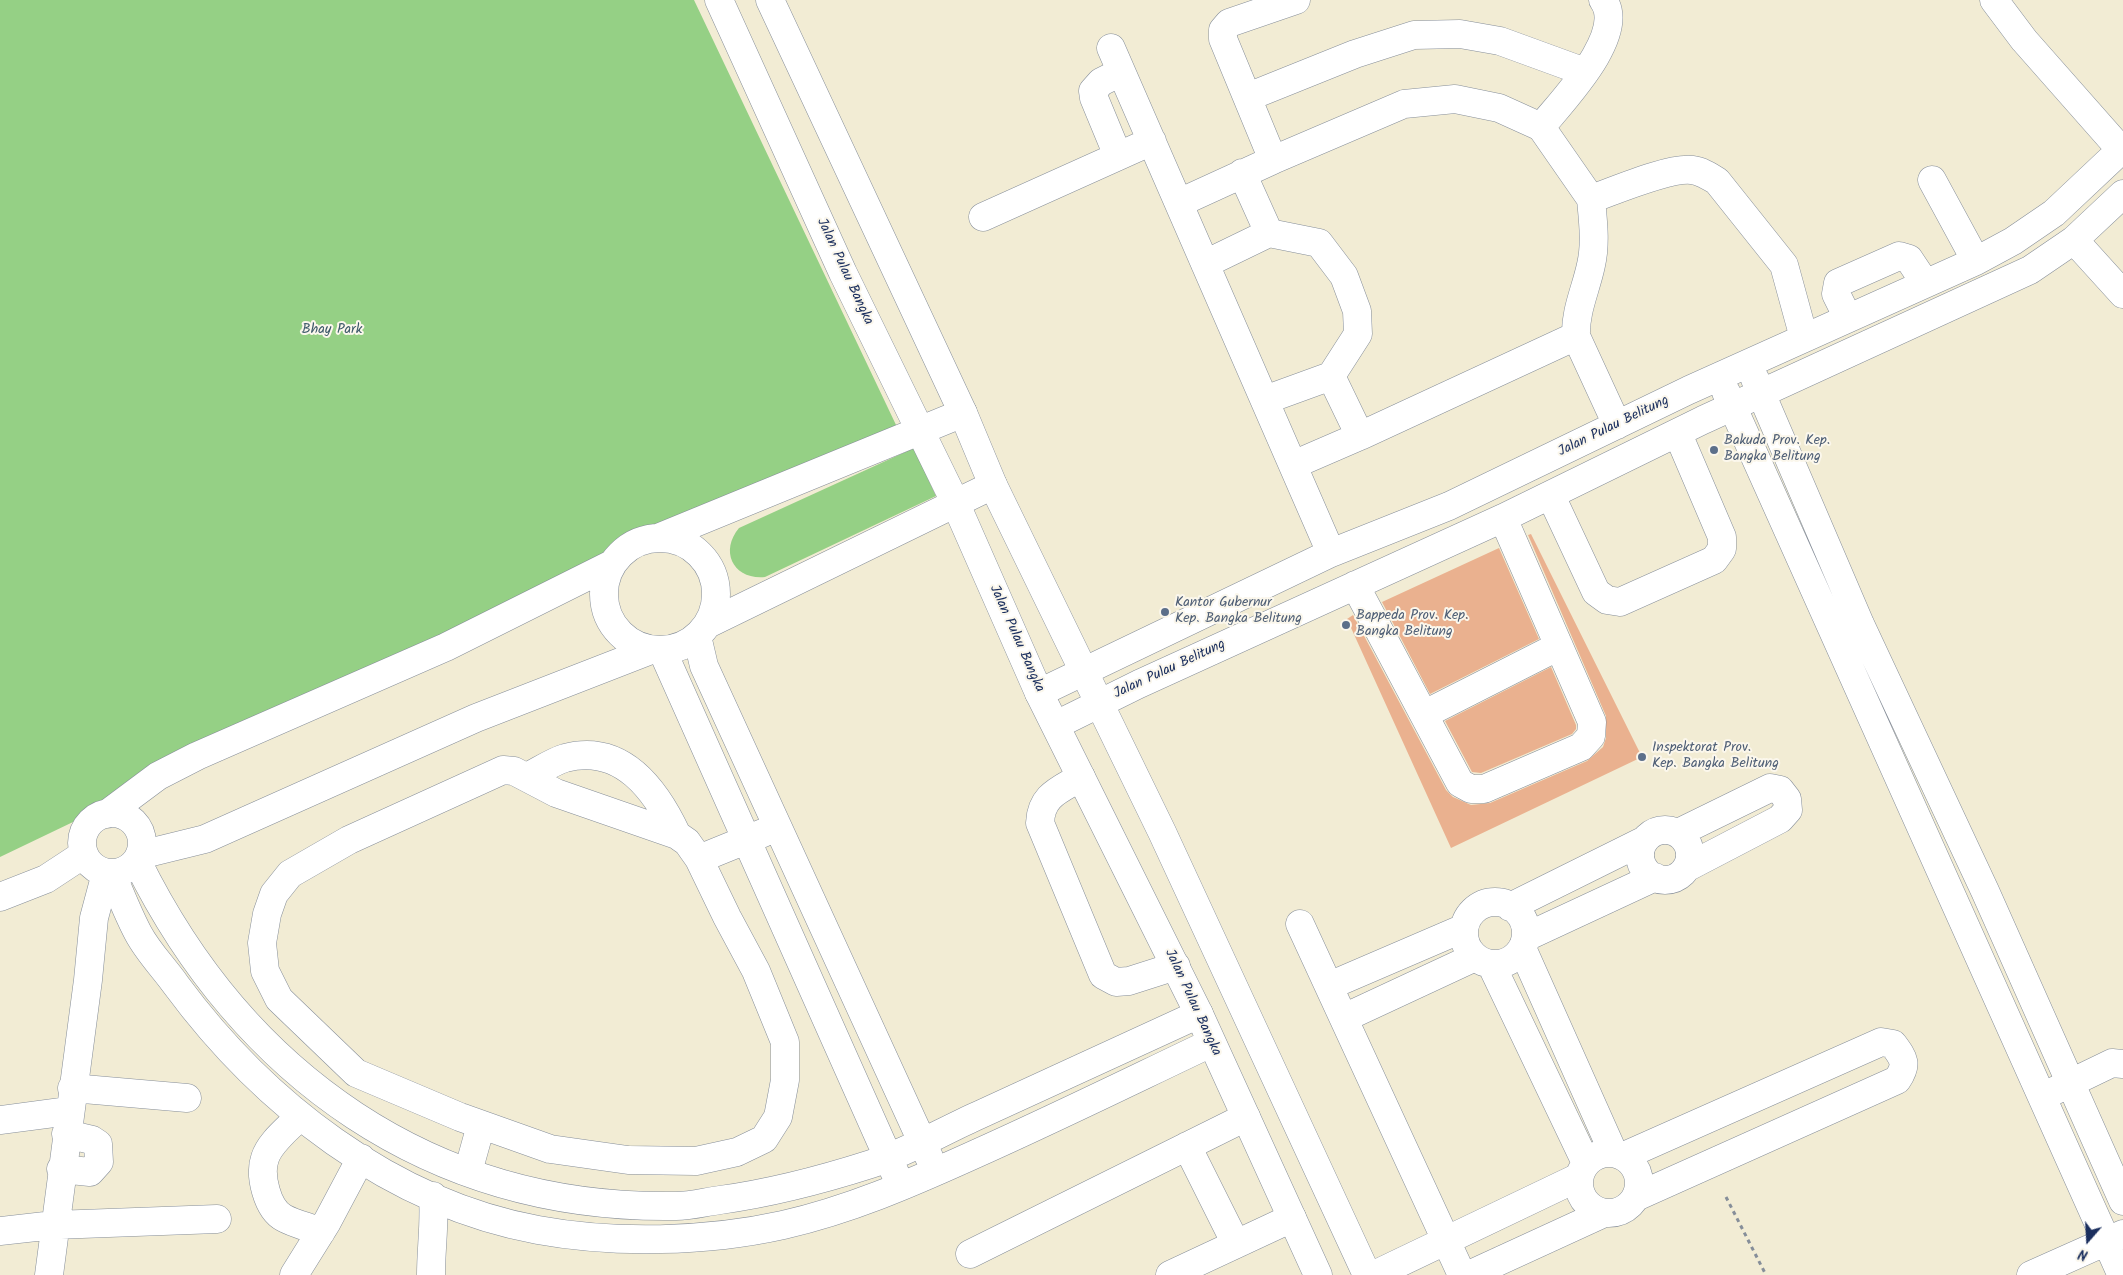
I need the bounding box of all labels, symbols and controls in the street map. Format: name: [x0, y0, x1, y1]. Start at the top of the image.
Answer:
street label: Jalan Pulau Bangka: [812, 216, 876, 328]
park label: Bhay Park: [302, 323, 362, 339]
street label: Jalan Pulau Belitung: [1556, 393, 1672, 461]
place label: Bakuda Prov. Kep. Bangka Belitung: [1724, 434, 1830, 467]
marker: Bakuda Prov. Kep. Bangka Belitung: [1708, 444, 1720, 456]
street label: Jalan Pulau Bangka: [985, 583, 1047, 695]
place label: Kantor Gubernur Kep. Bangka Belitung: [1175, 596, 1302, 628]
marker: Kantor Gubernur Kep. Bangka Belitung: [1159, 606, 1171, 618]
place label: Bappeda Prov. Kep. Bangka Belitung: [1356, 609, 1468, 642]
marker: Bappeda Prov. Kep. Bangka Belitung: [1340, 619, 1352, 631]
street label: Jalan Pulau Belitung: [1112, 637, 1228, 703]
place label: Inspektorat Prov. Kep. Bangka Belitung: [1652, 741, 1779, 774]
marker: Inspektorat Prov. Kep. Bangka Belitung: [1636, 751, 1648, 763]
street label: Jalan Pulau Bangka: [1160, 947, 1224, 1059]
north arrow: [2063, 1215, 2113, 1265]
text: N: [2075, 1242, 2091, 1266]

